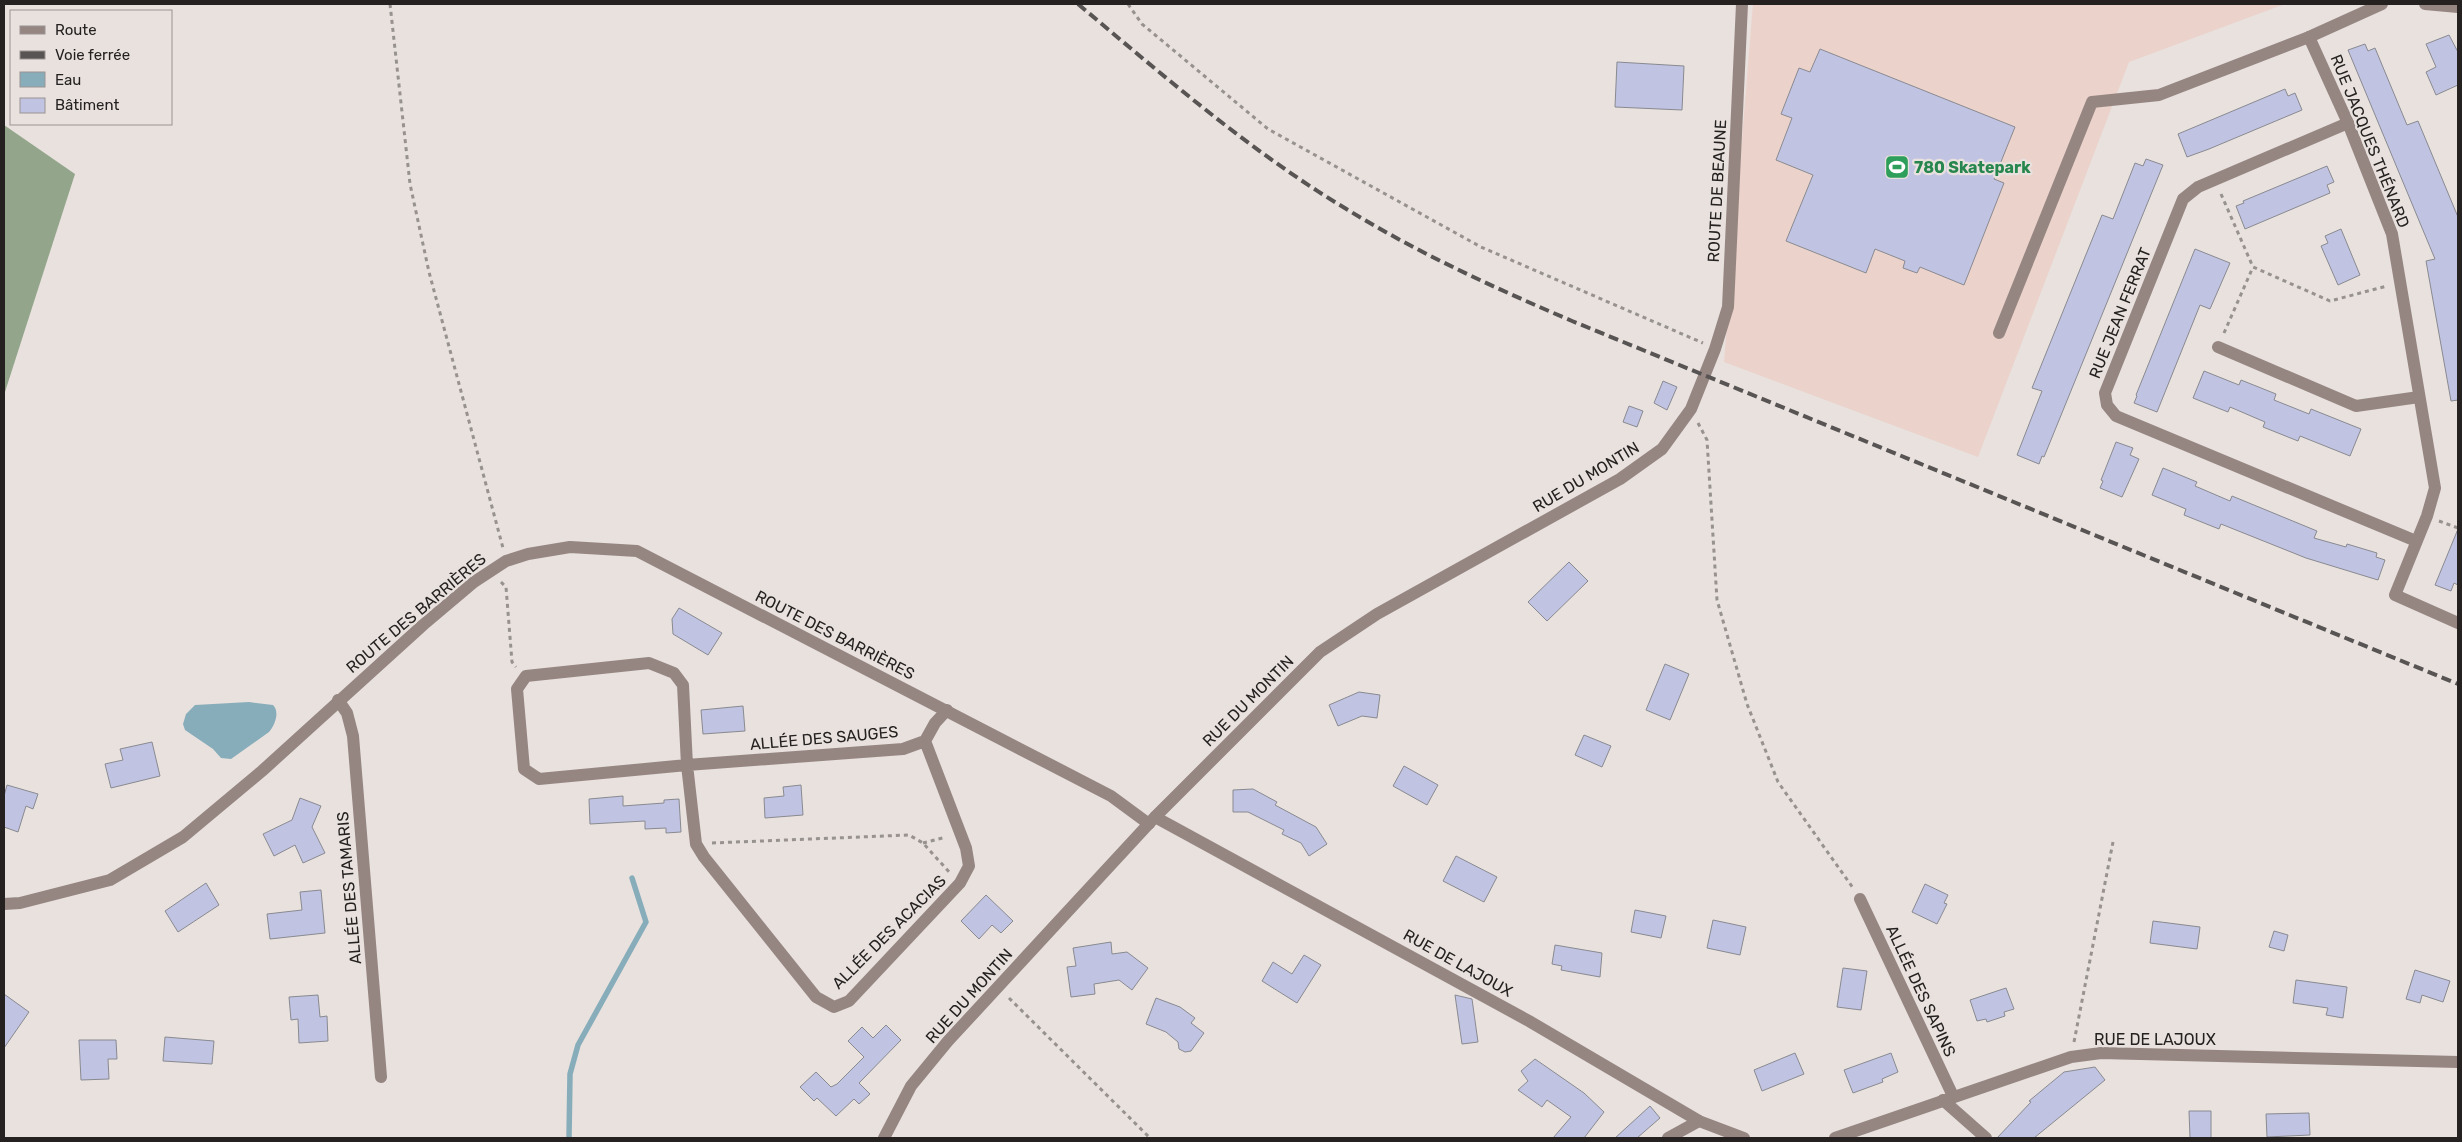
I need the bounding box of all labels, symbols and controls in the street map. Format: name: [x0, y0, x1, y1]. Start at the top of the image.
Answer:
legend: [10, 10, 172, 125]
text: Route: [55, 21, 97, 39]
text: Voie ferrée: [55, 46, 130, 64]
street label: RUE JACQUES THÉNARD: [2326, 52, 2414, 230]
text: Eau: [55, 71, 81, 89]
text: Bâtiment: [55, 96, 119, 114]
street label: ROUTE DE BEAUNE: [1704, 119, 1730, 263]
sports icon: 780 Skatepark: [1884, 154, 1910, 180]
place label: 780 Skatepark: [1914, 158, 2031, 177]
street label: RUE JEAN FERRAT: [2085, 245, 2155, 381]
street label: RUE DU MONTIN: [1529, 438, 1643, 516]
street label: ROUTE DES BARRIÈRES: [342, 549, 490, 677]
street label: ROUTE DES BARRIÈRES: [752, 586, 918, 684]
street label: RUE DU MONTIN: [1199, 652, 1297, 750]
street label: ALLÉE DES SAUGES: [749, 722, 899, 754]
street label: ALLÉE DES TAMARIS: [333, 811, 365, 965]
street label: ALLÉE DES ACACIAS: [828, 871, 950, 993]
street label: ALLÉE DES SAPINS: [1882, 922, 1960, 1060]
street label: RUE DE LAJOUX: [1400, 925, 1516, 1001]
street label: RUE DU MONTIN: [921, 945, 1017, 1047]
street label: RUE DE LAJOUX: [2094, 1030, 2216, 1049]

